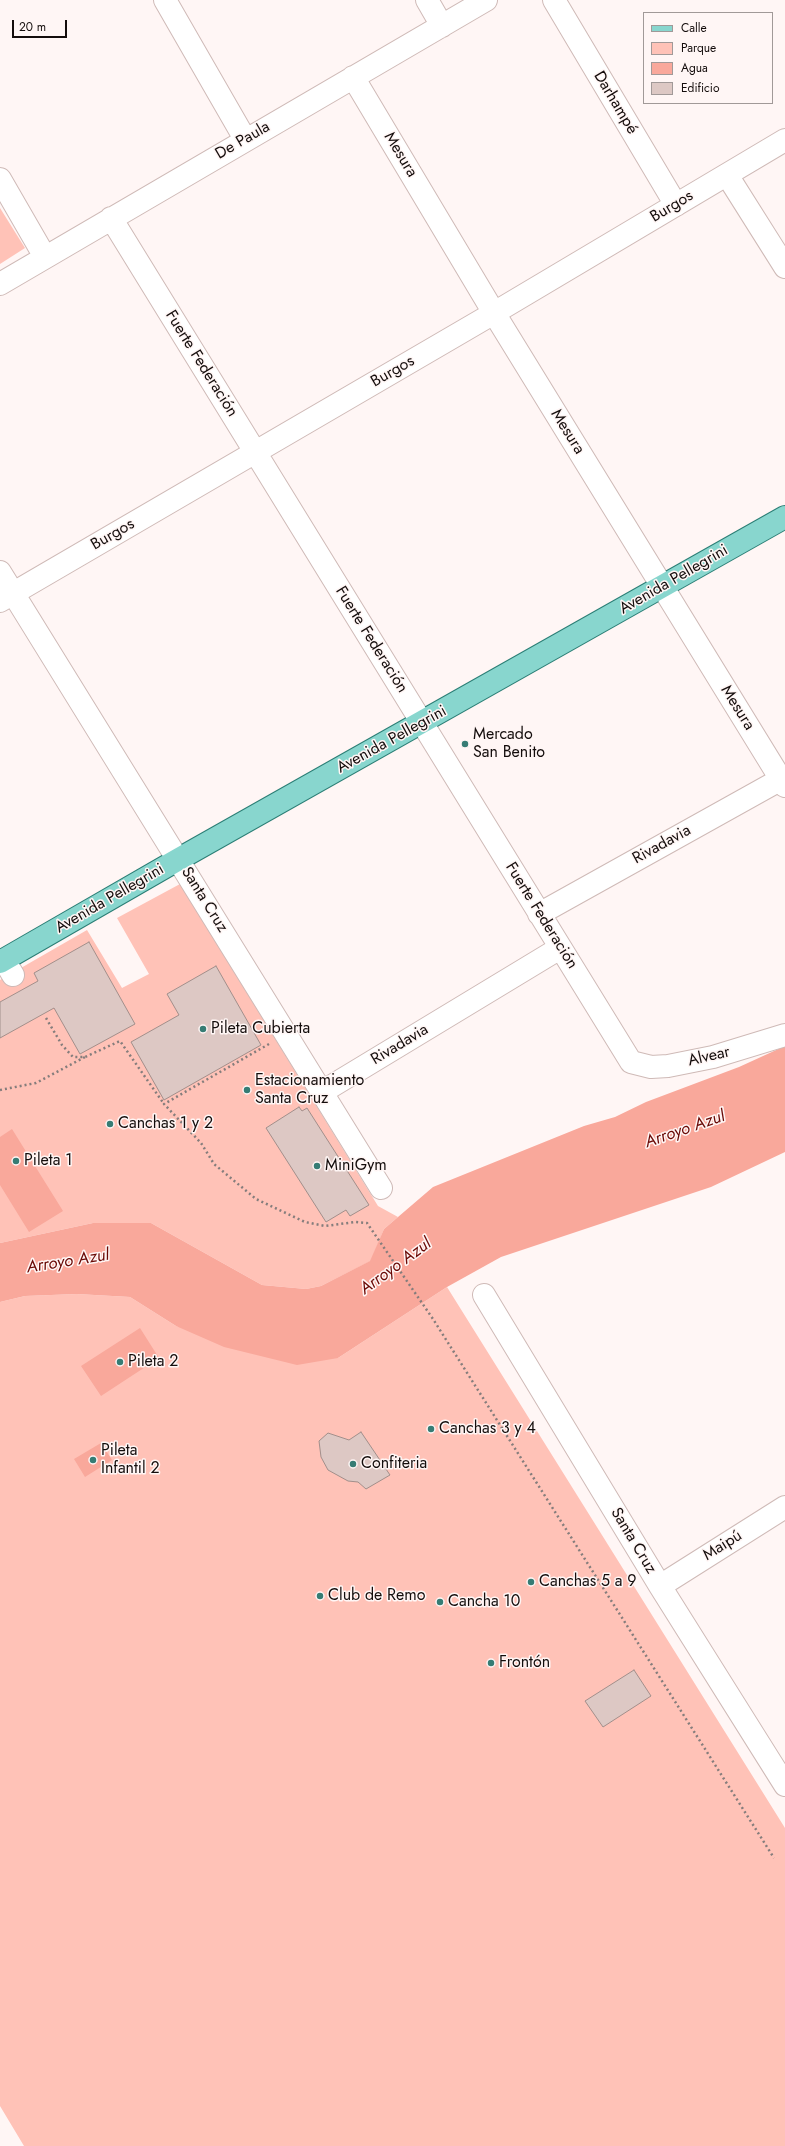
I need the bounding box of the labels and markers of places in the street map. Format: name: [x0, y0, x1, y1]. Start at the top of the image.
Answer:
place label: Mercado San Benito: [473, 725, 545, 763]
marker: Mercado San Benito: [460, 739, 470, 749]
place label: Pileta Cubierta: [211, 1019, 310, 1039]
marker: Pileta Cubierta: [198, 1024, 208, 1034]
place label: Estacionamiento Santa Cruz: [255, 1071, 364, 1109]
marker: Estacionamiento Santa Cruz: [242, 1085, 252, 1095]
place label: Canchas 1 y 2: [118, 1114, 213, 1134]
marker: Canchas 1 y 2: [105, 1119, 115, 1129]
place label: Pileta 1: [24, 1151, 72, 1171]
marker: Pileta 1: [11, 1156, 21, 1166]
place label: MiniGym: [325, 1156, 387, 1176]
marker: MiniGym: [312, 1161, 322, 1171]
place label: Pileta 2: [128, 1352, 178, 1372]
marker: Pileta 2: [115, 1357, 125, 1367]
place label: Canchas 3 y 4: [439, 1419, 536, 1439]
marker: Canchas 3 y 4: [426, 1424, 436, 1434]
place label: Pileta Infantil 2: [101, 1441, 160, 1479]
place label: Confiteria: [361, 1454, 427, 1474]
marker: Pileta Infantil 2: [88, 1455, 98, 1465]
marker: Confiteria: [348, 1459, 358, 1469]
place label: Canchas 5 a 9: [539, 1572, 637, 1592]
marker: Canchas 5 a 9: [526, 1577, 536, 1587]
place label: Club de Remo: [328, 1586, 426, 1606]
marker: Club de Remo: [315, 1591, 325, 1601]
place label: Cancha 10: [448, 1592, 520, 1612]
marker: Cancha 10: [435, 1597, 445, 1607]
place label: Frontón: [499, 1653, 550, 1673]
marker: Frontón: [486, 1658, 496, 1668]

